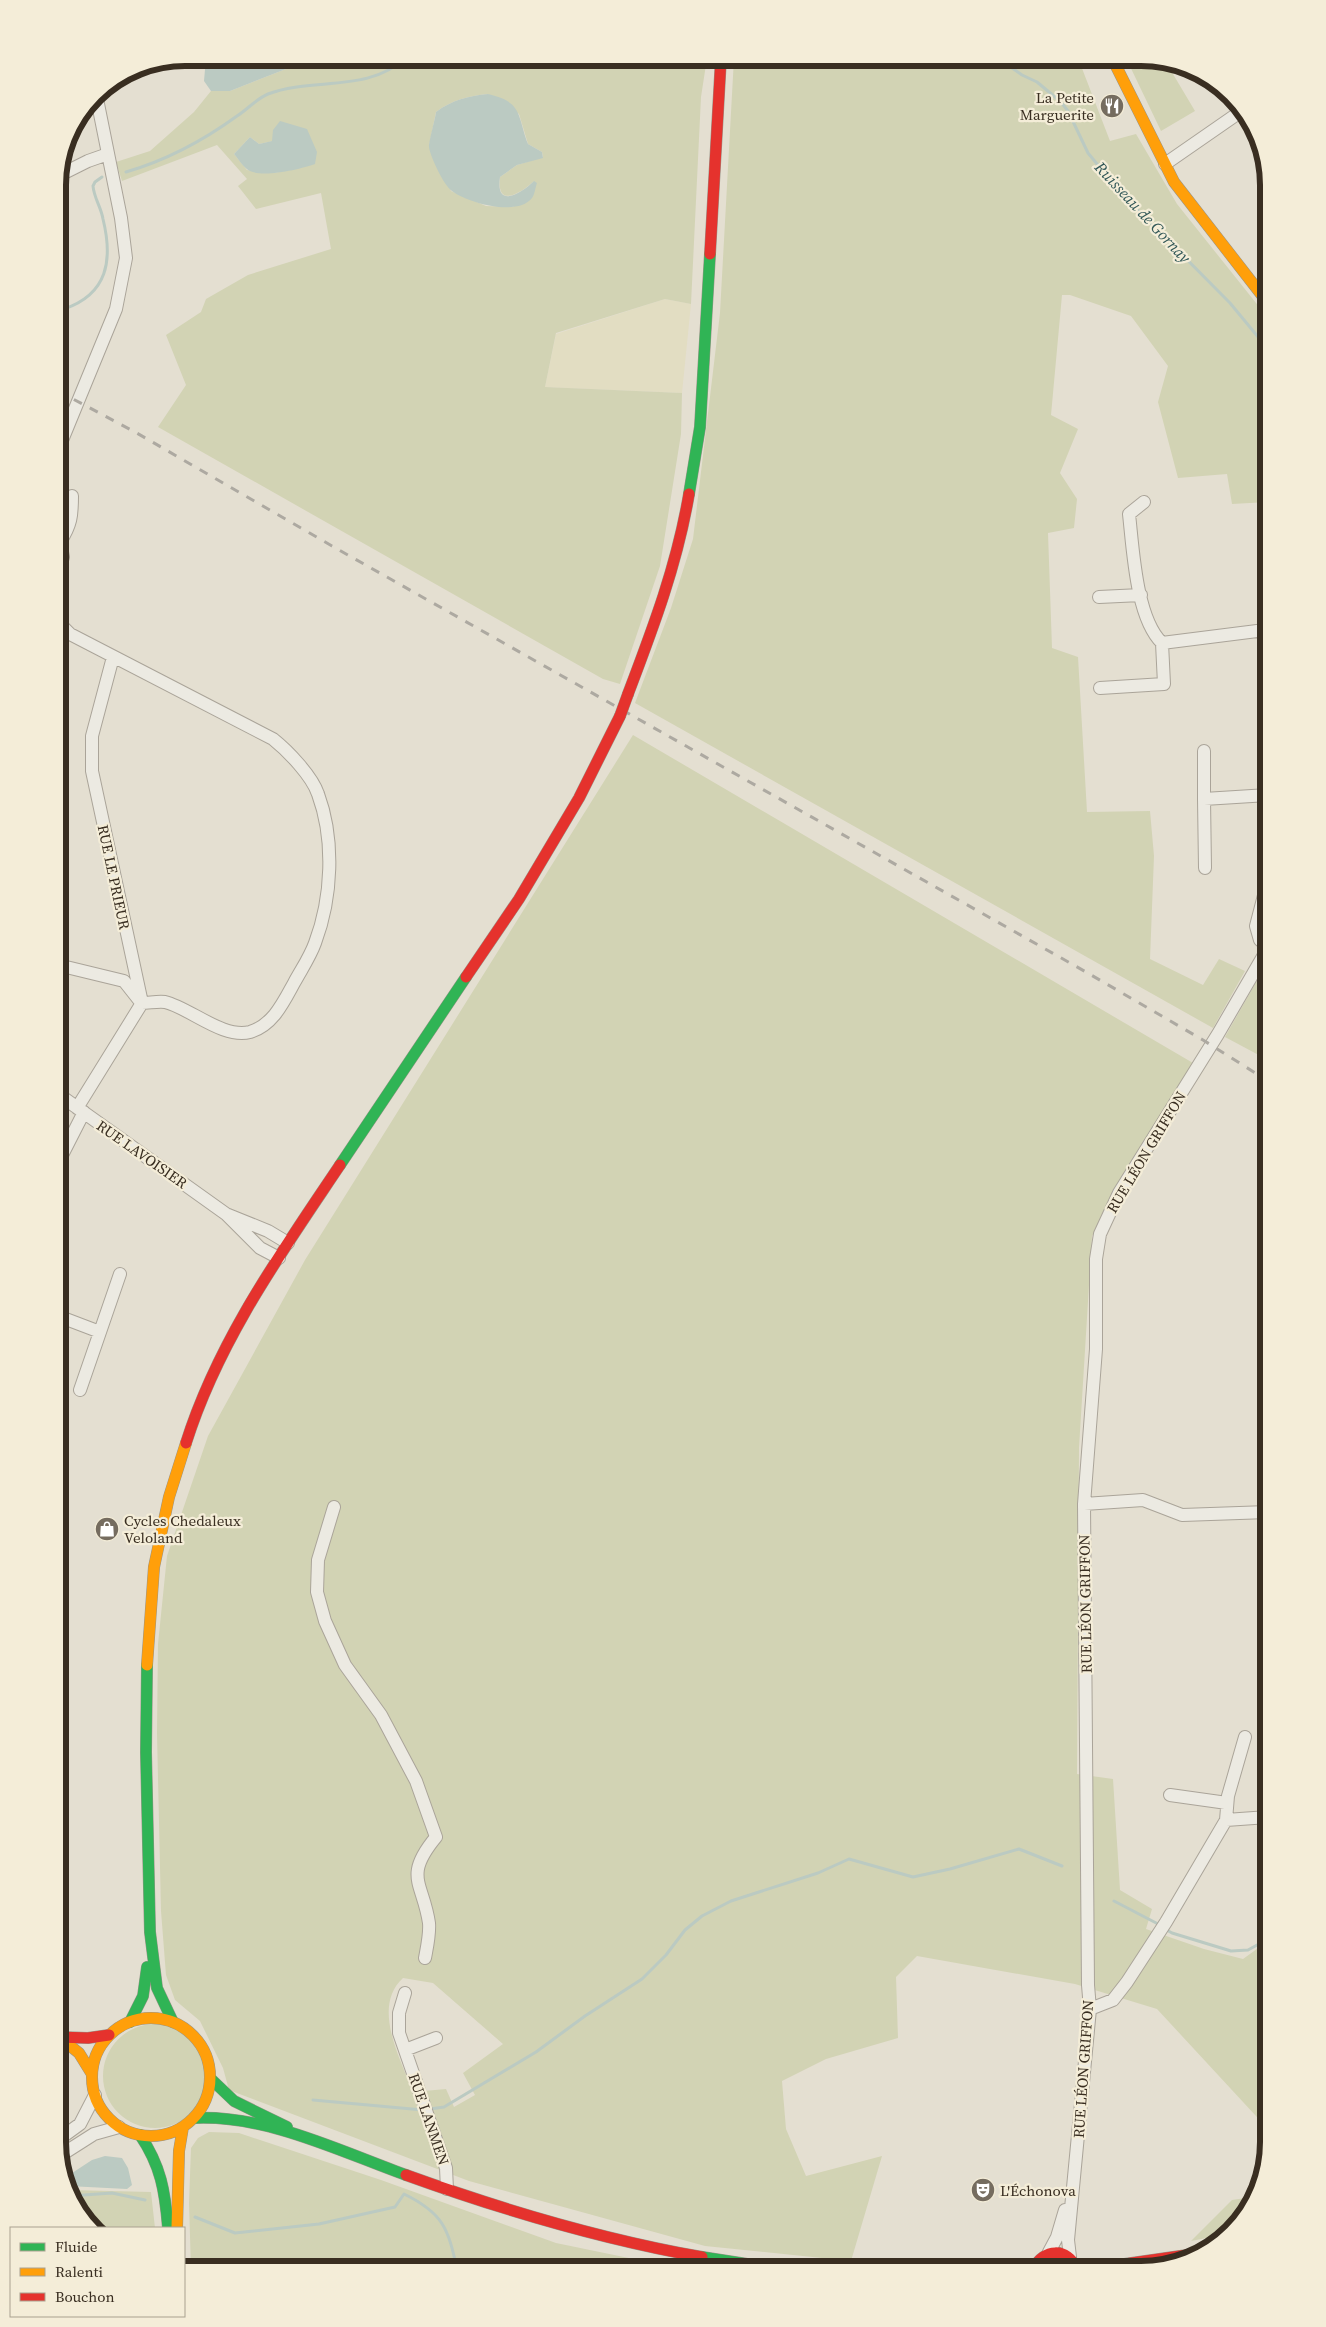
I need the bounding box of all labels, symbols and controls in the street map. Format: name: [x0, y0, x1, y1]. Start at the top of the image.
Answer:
place label: La Petite Marguerite: [1020, 87, 1094, 125]
restaurant icon: La Petite Marguerite: [1099, 93, 1125, 119]
water label: Ruisseau de Gornay: [1089, 156, 1196, 268]
street label: RUE LE PRIEUR: [93, 823, 135, 932]
street label: RUE LÉON GRIFFON: [1101, 1087, 1191, 1217]
street label: RUE LAVOISIER: [92, 1115, 192, 1193]
place label: Cycles Chedaleux Veloland: [124, 1510, 241, 1548]
shop icon: Cycles Chedaleux Veloland: [94, 1516, 120, 1542]
street label: RUE LÉON GRIFFON: [1073, 1534, 1097, 1674]
street label: RUE LÉON GRIFFON: [1068, 1999, 1098, 2139]
street label: RUE LANMEN: [403, 2070, 455, 2168]
theatre icon: L'Échonova: [970, 2177, 996, 2203]
place label: L'Échonova: [1000, 2180, 1076, 2201]
legend: [10, 2227, 185, 2317]
text: Fluide: [55, 2236, 98, 2257]
text: Ralenti: [55, 2261, 103, 2282]
text: Bouchon: [55, 2286, 115, 2307]

